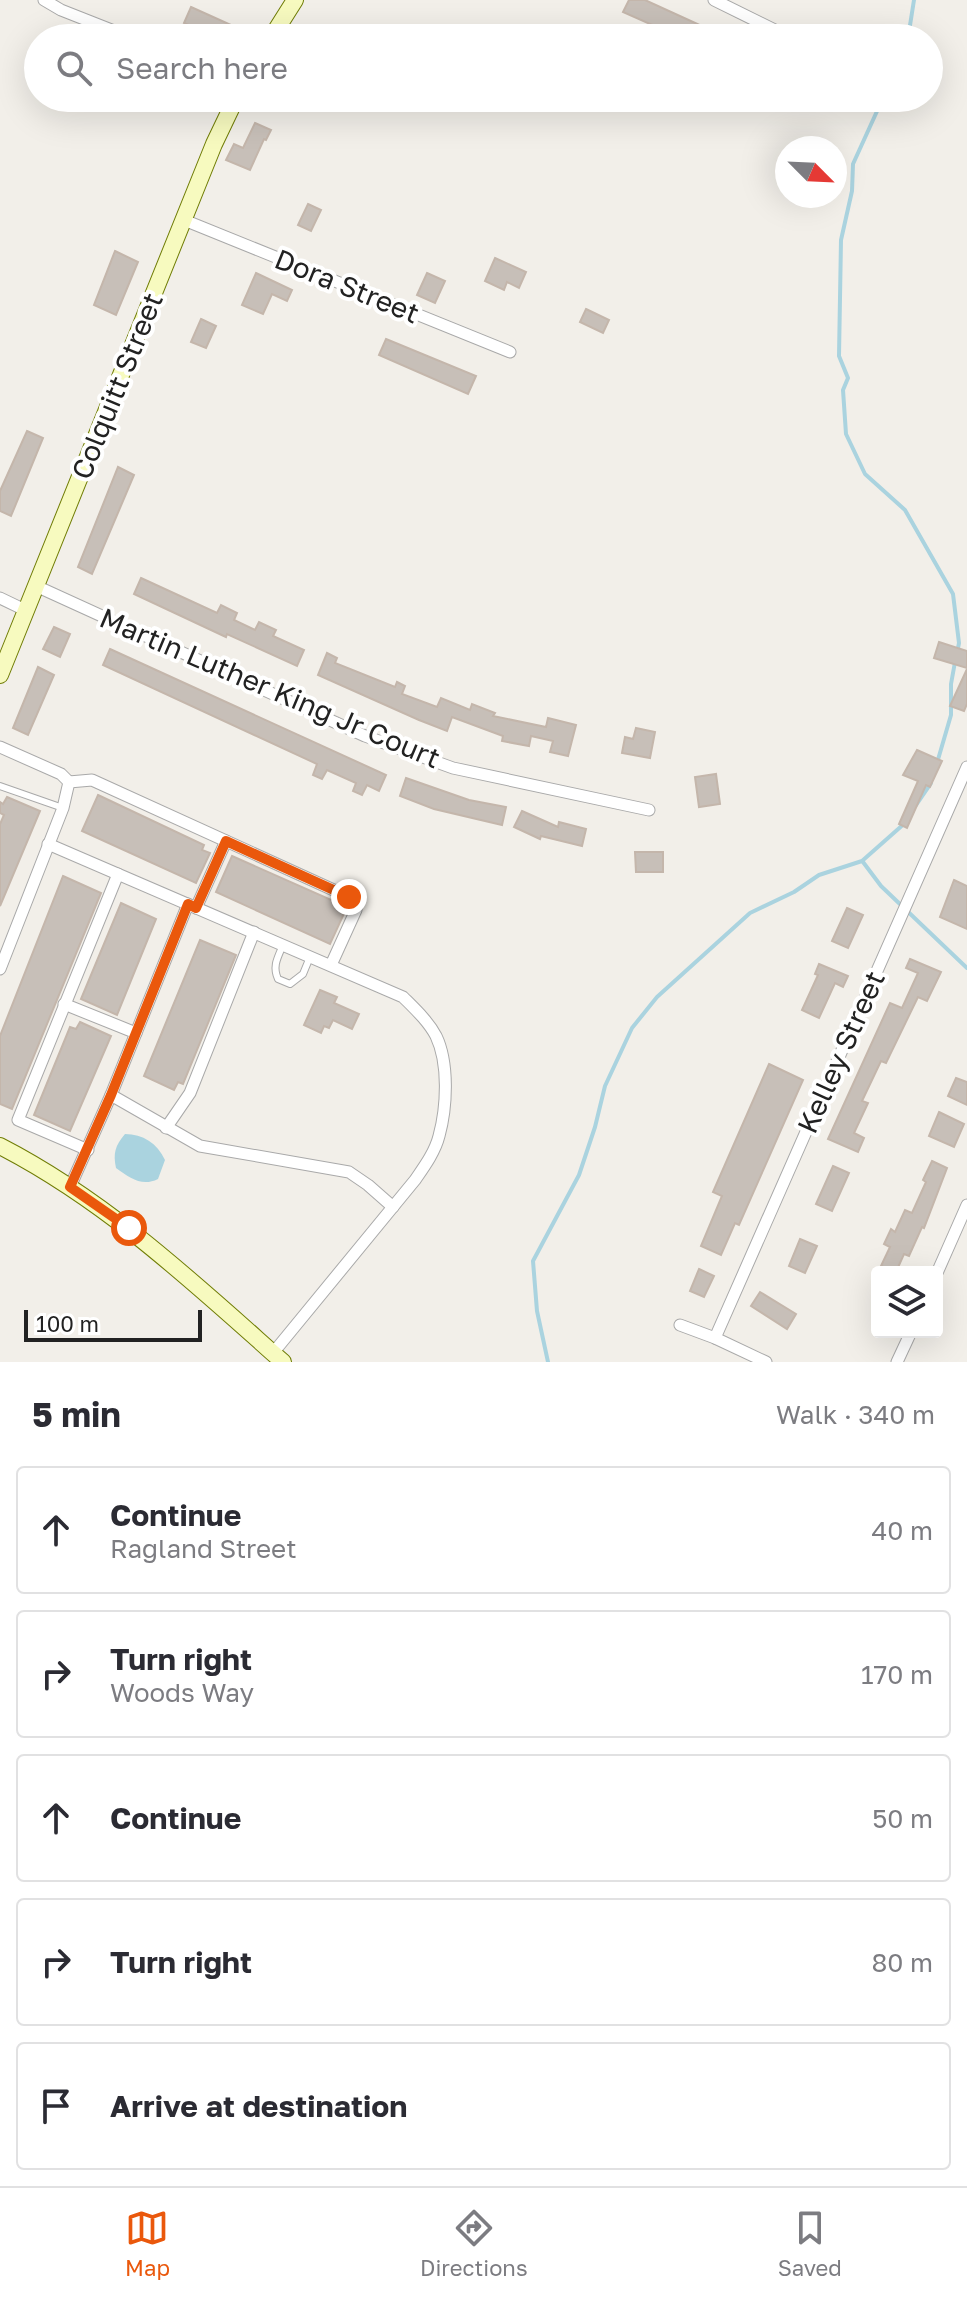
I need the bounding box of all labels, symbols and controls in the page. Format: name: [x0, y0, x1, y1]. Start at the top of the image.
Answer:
search box: [24, 24, 943, 112]
icon: search: [52, 46, 96, 90]
text: Search here: [116, 50, 288, 86]
north arrow: [775, 136, 847, 208]
street label: Dora Street: [270, 242, 424, 329]
street label: Colquitt Street: [64, 288, 169, 484]
street label: Martin Luther King Jr Court: [95, 601, 445, 774]
route end: [331, 879, 367, 915]
street label: Kelley Street: [790, 966, 891, 1138]
route start: [111, 1210, 147, 1246]
map controls: [871, 1266, 943, 1338]
button: layers: [871, 1266, 943, 1338]
scale bar: [24, 1306, 202, 1342]
text: 100 m: [36, 1310, 99, 1337]
text: 5 min: [32, 1394, 121, 1434]
text: Walk · 340 m: [776, 1399, 935, 1430]
text: Continue: [110, 1497, 241, 1533]
icon: ahead: [34, 1508, 78, 1552]
text: 40 m: [872, 1515, 933, 1546]
text: Ragland Street: [110, 1533, 297, 1564]
text: Turn right: [110, 1641, 252, 1677]
icon: right: [34, 1652, 78, 1696]
text: 170 m: [861, 1659, 933, 1690]
text: Woods Way: [110, 1677, 254, 1708]
icon: ahead: [34, 1796, 78, 1840]
text: Continue: [110, 1800, 241, 1836]
text: 50 m: [872, 1803, 933, 1834]
icon: right: [34, 1940, 78, 1984]
text: Turn right: [110, 1944, 252, 1980]
text: 80 m: [872, 1947, 933, 1978]
icon: arrive: [34, 2084, 78, 2128]
text: Arrive at destination: [110, 2088, 407, 2124]
tab: Map: [125, 2206, 170, 2281]
tab: Directions: [420, 2206, 528, 2281]
tab: Saved: [778, 2206, 842, 2281]

